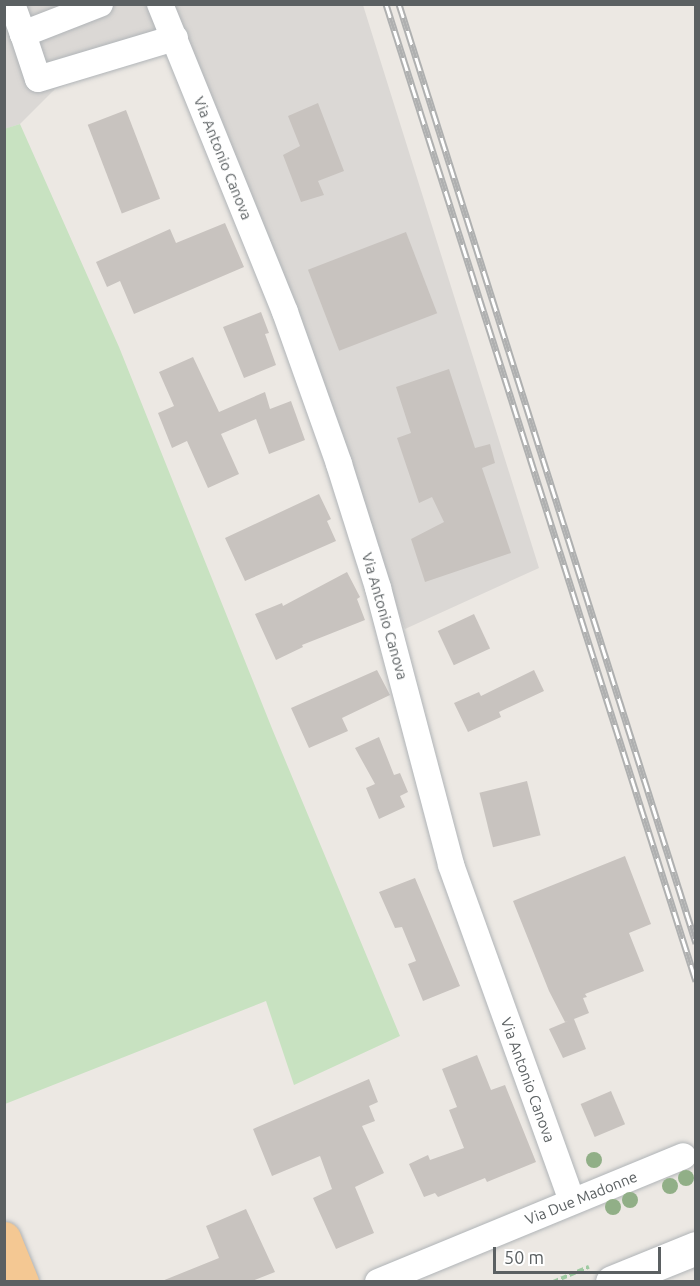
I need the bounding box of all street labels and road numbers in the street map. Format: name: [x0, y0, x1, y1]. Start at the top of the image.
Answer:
street label: Via Antonio Canova: [190, 94, 256, 222]
street label: Via Antonio Canova: [358, 550, 412, 682]
street label: Via Antonio Canova: [497, 1015, 559, 1145]
street label: Via Due Madonne: [522, 1167, 640, 1229]

